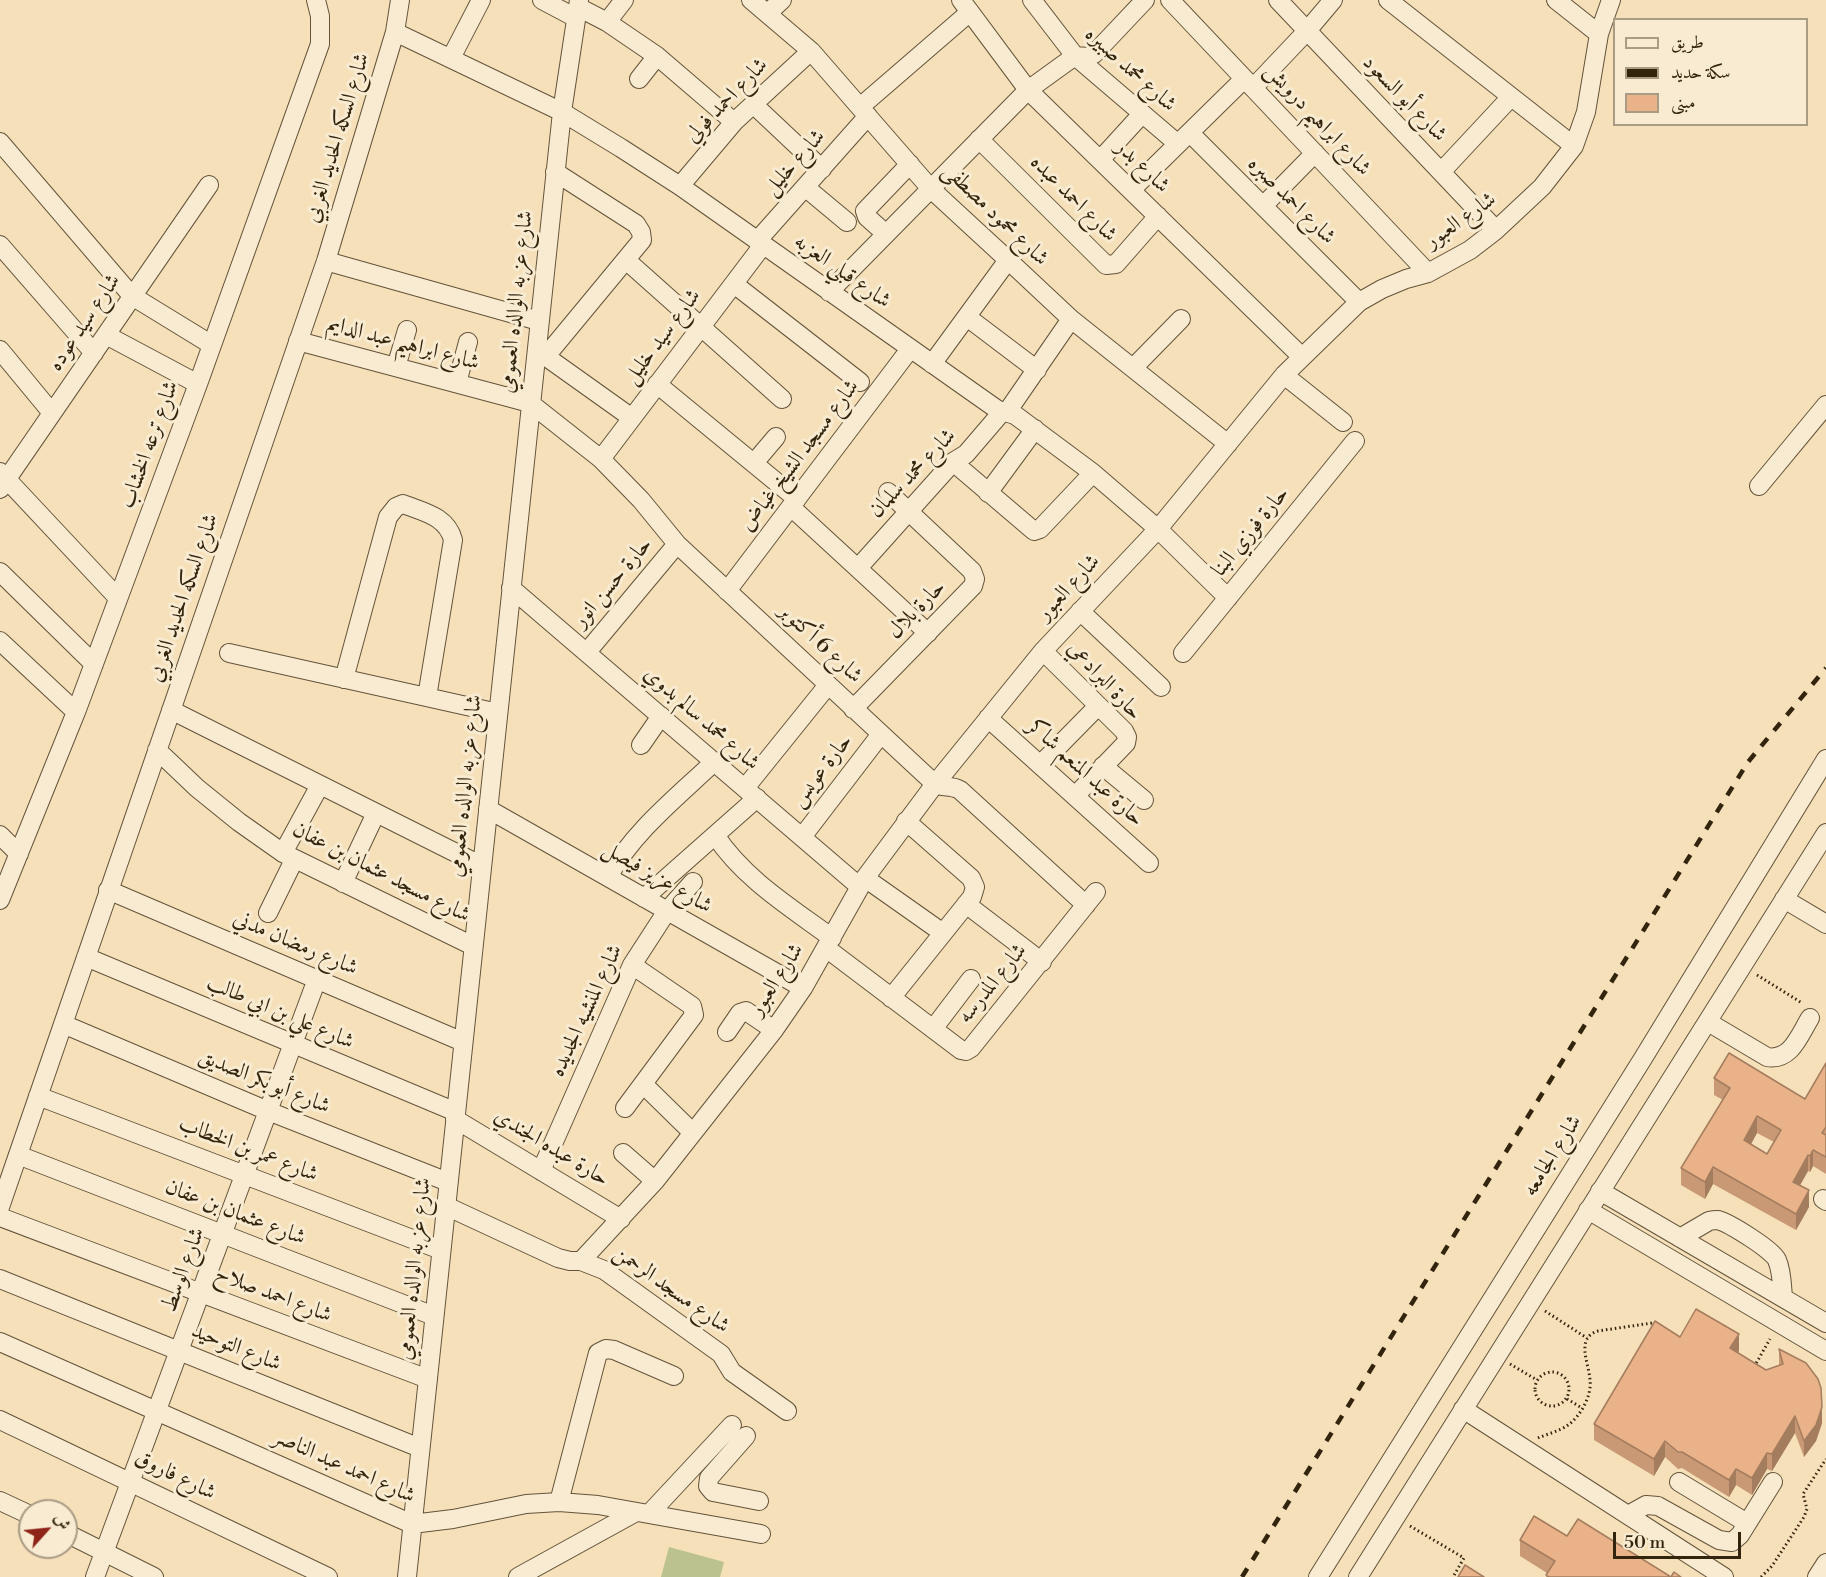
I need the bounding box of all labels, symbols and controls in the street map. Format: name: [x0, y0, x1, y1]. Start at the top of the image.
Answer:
legend: [1613, 18, 1808, 126]
street label: شارع محمد صبيره: [1079, 22, 1181, 118]
text: طريق: [1671, 31, 1704, 54]
street label: شارع السكه الحديد الغربي: [300, 50, 376, 226]
street label: شارع أبو السعود: [1356, 50, 1452, 148]
street label: شارع احمد فولي: [680, 53, 774, 149]
street label: شارع ابراهيم درويش: [1258, 58, 1376, 182]
text: سكة حديد: [1671, 61, 1730, 84]
text: مبنى: [1671, 91, 1696, 114]
street label: شارع خليل: [758, 124, 832, 202]
street label: شارع بدر: [1109, 135, 1175, 199]
street label: شارع احمد عبده: [1024, 150, 1122, 248]
street label: شارع احمد صبره: [1241, 151, 1341, 251]
street label: شارع محمود مصطفى: [936, 158, 1054, 272]
street label: شارع العبور: [1420, 187, 1502, 255]
street label: شارع عزبه الوالده العمومي: [494, 209, 540, 395]
street label: شارع قبلي العزبه: [788, 229, 896, 315]
street label: شارع سيد عوده: [43, 269, 127, 377]
street label: شارع سيد خليل: [619, 284, 707, 390]
street label: شارع ابراهيم عبد الدايم: [324, 311, 482, 377]
street label: شارع مسجد الشيخ غياض: [734, 375, 866, 537]
street label: شارع ترعه الخشاب: [115, 377, 185, 513]
street label: شارع محمد سلمان: [864, 424, 962, 524]
street label: حارة فوزي البنا: [1207, 482, 1295, 582]
street label: شارع السكه الحديد الغربي: [143, 510, 225, 686]
street label: حارة حسن انور: [568, 532, 658, 634]
street label: شارع العبور: [1032, 549, 1106, 627]
street label: حارة بلال: [882, 575, 952, 645]
street label: شارع 6 أكتوبر: [772, 598, 868, 690]
street label: حارة البرادعي: [1061, 636, 1147, 726]
street label: شارع محمد سالم بدوي: [637, 661, 765, 777]
street label: شارع عزبه الوالده العمومي: [443, 693, 489, 879]
street label: حارة عبد المنعم شاكر: [1021, 713, 1149, 833]
street label: حارة عويس: [785, 729, 859, 813]
street label: شارع مسجد عثمان بن عفان: [288, 817, 474, 929]
street label: شارع عزيز فيصل: [597, 836, 717, 920]
street label: شارع رمضان مدني: [229, 906, 361, 982]
street label: شارع العبور: [744, 939, 810, 1021]
street label: شارع المدرسه: [953, 939, 1033, 1029]
street label: شارع المنشيه الجديده: [545, 941, 629, 1081]
street label: شارع علي بن ابي طالب: [202, 970, 358, 1056]
street label: شارع أبو بكر الصديق: [194, 1044, 334, 1120]
street label: حارة عبده الجندي: [489, 1103, 613, 1193]
street label: شارع الجامعه: [1518, 1110, 1588, 1202]
street label: شارع عمر بن الخطاب: [174, 1111, 322, 1189]
street label: شارع عثمان بن عفان: [161, 1174, 309, 1252]
street label: شارع عزبه الوالده العمومي: [392, 1176, 438, 1362]
street label: شارع الوسط: [157, 1224, 211, 1316]
street label: شارع مسجد الرحمن: [608, 1240, 734, 1340]
street label: شارع احمد صلاح: [211, 1261, 335, 1329]
street label: شارع التوحيد: [187, 1318, 285, 1378]
street label: شارع احمد عبد الناصر: [269, 1424, 419, 1510]
street label: شارع فاروق: [130, 1445, 220, 1507]
north arrow: [18, 1499, 78, 1559]
text: ش: [50, 1510, 75, 1533]
scale bar: [1616, 1520, 1744, 1558]
text: 50 m: [1624, 1531, 1665, 1554]

